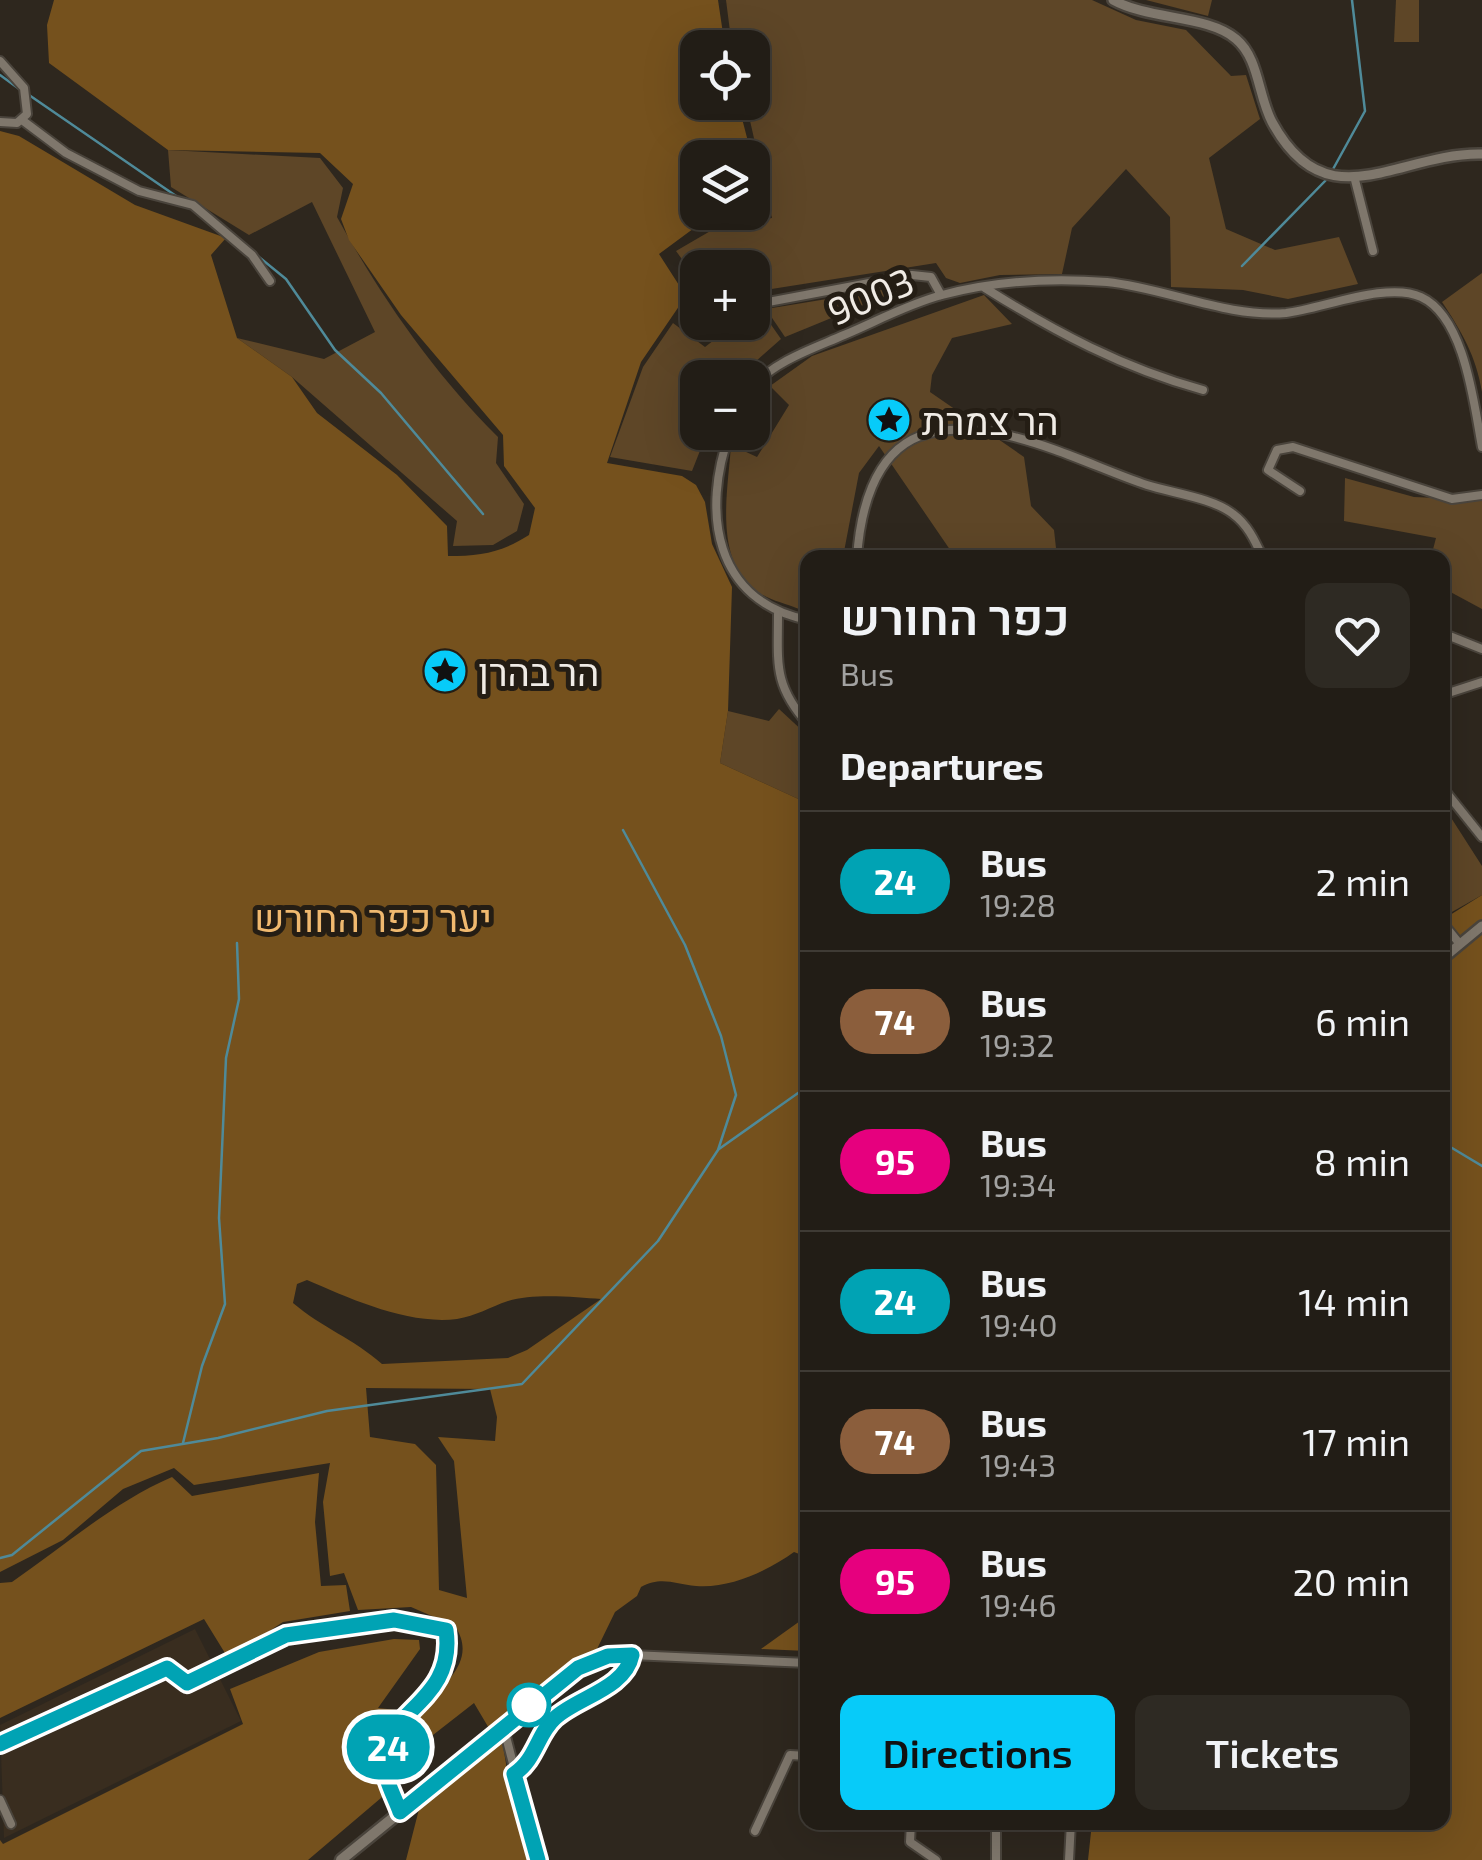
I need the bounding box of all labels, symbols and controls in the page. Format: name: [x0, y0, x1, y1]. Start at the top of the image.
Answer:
map controls: [680, 30, 770, 450]
button: locate: [680, 30, 770, 120]
button: layers: [680, 140, 770, 230]
button: +: [680, 250, 770, 340]
street label: 9003: [820, 256, 920, 334]
button: −: [680, 360, 770, 450]
place icon: הר צמרת: [866, 397, 912, 443]
place label: הר צמרת: [922, 397, 1059, 443]
button: heart: [1305, 583, 1410, 688]
text: כפר החורש: [840, 587, 1070, 645]
place icon: הר בהרן: [422, 648, 468, 694]
place label: הר בהרן: [478, 648, 599, 694]
text: Bus: [840, 654, 894, 692]
text: Departures: [840, 742, 1044, 788]
text: Bus: [980, 839, 1047, 885]
text: 2 min: [1315, 858, 1410, 904]
text: 24: [874, 860, 916, 902]
text: 19:28: [980, 885, 1056, 923]
park label: יער כפר החורש: [254, 894, 492, 940]
text: Bus: [980, 979, 1047, 1025]
text: 6 min: [1315, 998, 1410, 1044]
text: 74: [875, 1000, 915, 1042]
text: 19:32: [980, 1025, 1054, 1063]
text: Bus: [980, 1119, 1047, 1165]
text: 8 min: [1314, 1138, 1410, 1184]
text: 95: [875, 1140, 915, 1182]
text: 19:34: [980, 1165, 1056, 1203]
text: Bus: [980, 1259, 1047, 1305]
text: 14 min: [1298, 1278, 1410, 1324]
text: 24: [874, 1280, 916, 1322]
text: 19:40: [980, 1305, 1058, 1343]
text: Bus: [980, 1399, 1047, 1445]
text: 17 min: [1302, 1418, 1410, 1464]
text: 74: [875, 1420, 915, 1462]
text: 19:43: [980, 1445, 1056, 1483]
text: Bus: [980, 1539, 1047, 1585]
text: 20 min: [1292, 1558, 1410, 1604]
text: 95: [875, 1560, 915, 1602]
text: 19:46: [980, 1585, 1057, 1623]
unlabelled marker: [508, 1684, 550, 1726]
button: Directions: [840, 1695, 1115, 1810]
button: Tickets: [1135, 1695, 1410, 1810]
line badge: 24: [343, 1714, 433, 1780]
text: 24: [367, 1726, 409, 1768]

